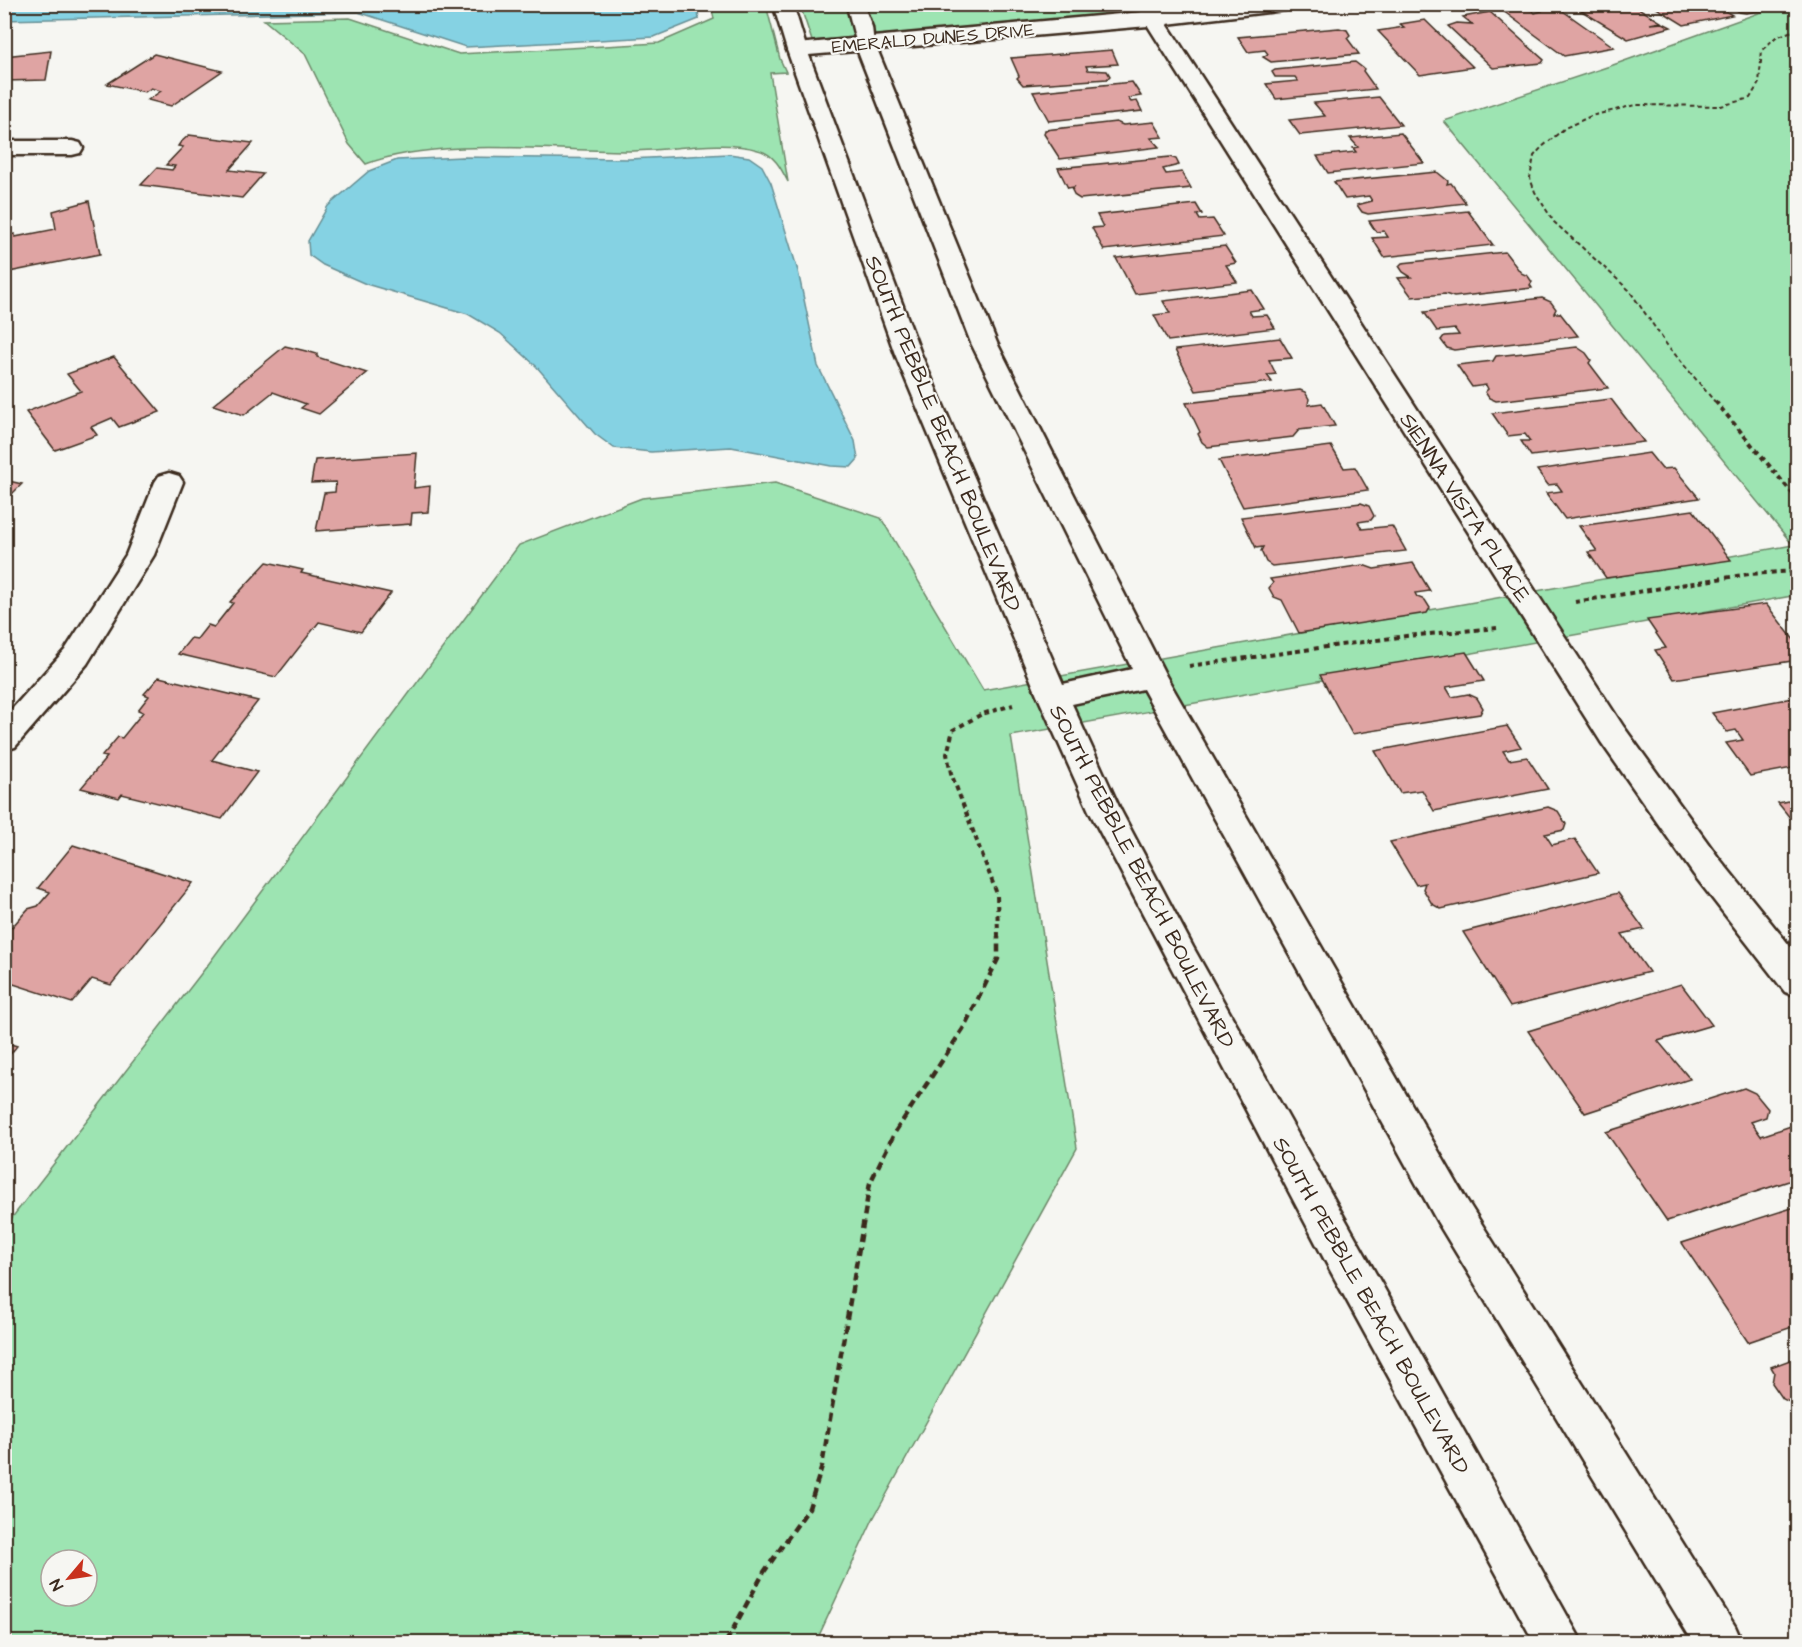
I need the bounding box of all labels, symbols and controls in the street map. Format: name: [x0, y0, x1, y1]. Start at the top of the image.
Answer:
street label: EMERALD DUNES DRIVE: [831, 17, 1036, 60]
street label: SOUTH PEBBLE BEACH BOULEVARD: [857, 251, 1028, 616]
street label: SIENNA VISTA PLACE: [1392, 407, 1538, 609]
street label: SOUTH PEBBLE BEACH BOULEVARD: [1041, 700, 1242, 1054]
street label: SOUTH PEBBLE BEACH BOULEVARD: [1265, 1131, 1477, 1480]
north arrow: [39, 1548, 99, 1608]
text: N: [45, 1575, 69, 1595]

